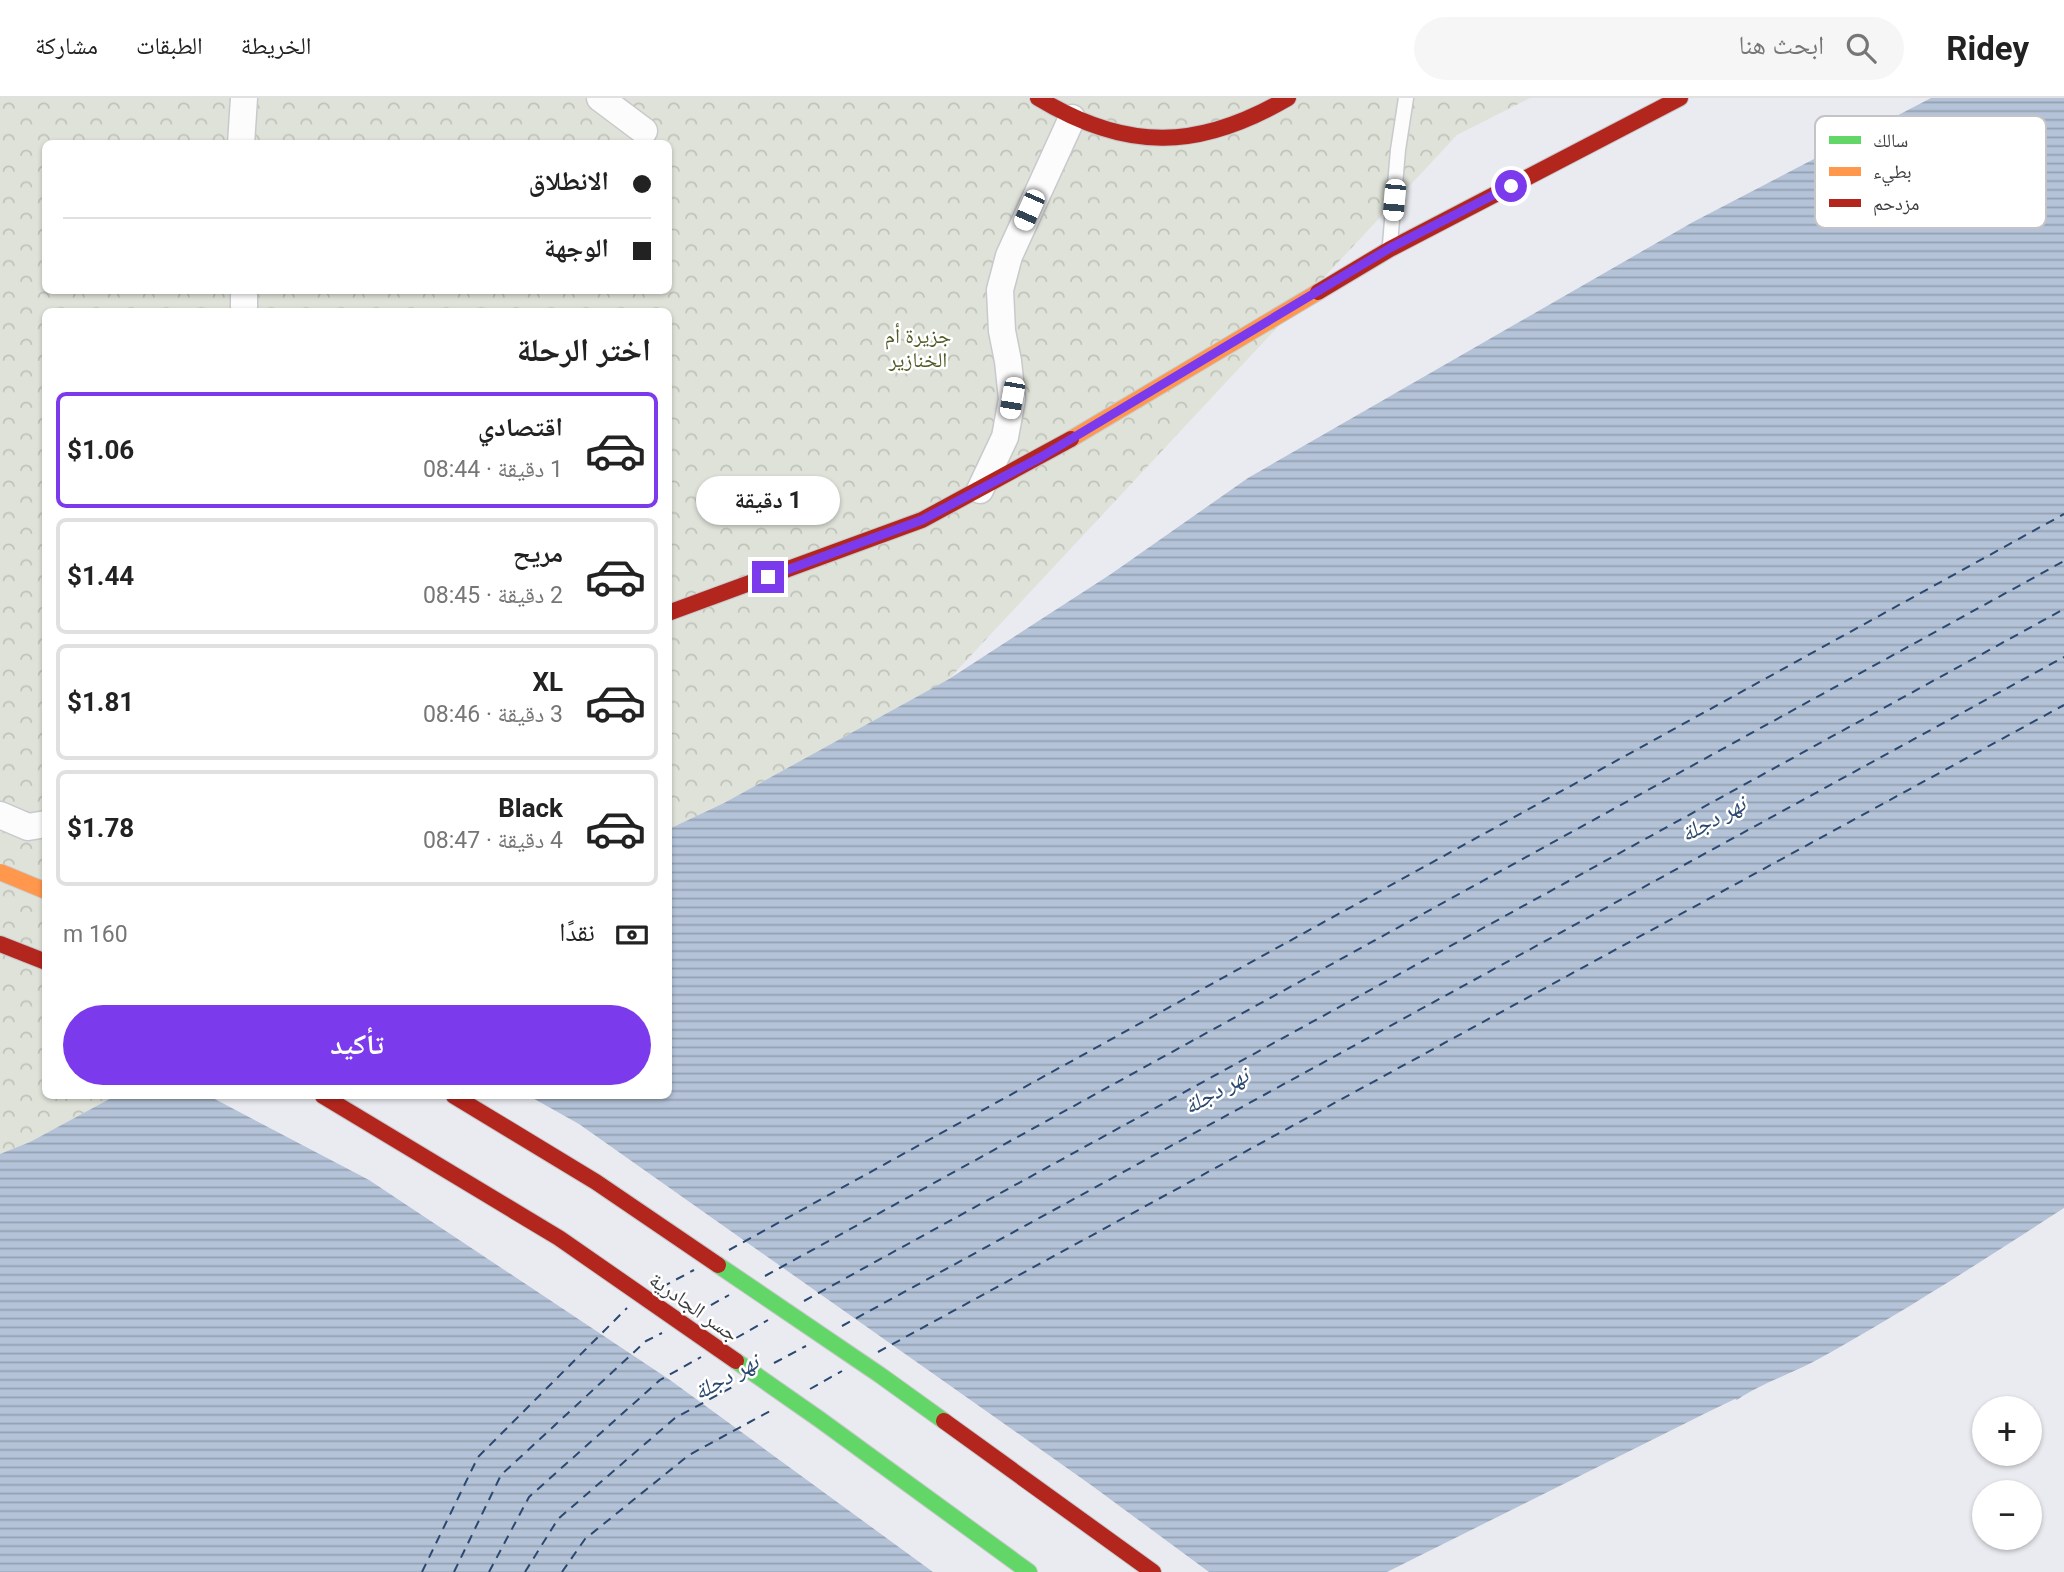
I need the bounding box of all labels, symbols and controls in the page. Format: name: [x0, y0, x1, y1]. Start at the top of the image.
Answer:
search box: [1414, 17, 1904, 80]
icon: search: [1842, 29, 1880, 67]
text: Ridey: [1946, 29, 2029, 68]
text: ابحث هنا: [1739, 30, 1824, 60]
text: مشاركة: [35, 32, 98, 60]
text: الطبقات: [136, 32, 203, 60]
text: الخريطة: [241, 32, 311, 60]
legend: [1815, 116, 2046, 228]
text: سالك: [1873, 129, 1908, 152]
text: بطيء: [1873, 160, 1912, 187]
text: الانطلاق: [529, 166, 609, 196]
route start: [1495, 170, 1527, 202]
car: [1382, 178, 1407, 222]
car: [1011, 187, 1048, 233]
text: مزدحم: [1873, 192, 1919, 216]
text: الوجهة: [544, 233, 609, 263]
park label: جزيرة أم الخنازير: [885, 323, 951, 372]
text: اختر الرحلة: [517, 331, 651, 369]
car: [999, 375, 1026, 421]
text: اقتصادي: [478, 412, 563, 442]
icon: car: [584, 419, 647, 482]
text: $1.06: [67, 435, 134, 465]
text: 1 دقيقة · 08:44: [423, 456, 563, 483]
callout: 1 دقيقة: [696, 476, 840, 524]
text: 1 دقيقة: [734, 487, 802, 514]
text: مريح: [513, 538, 563, 568]
icon: car: [584, 545, 647, 608]
text: $1.44: [67, 561, 134, 591]
route end: [752, 561, 784, 593]
text: 2 دقيقة · 08:45: [423, 582, 563, 609]
text: XL: [532, 667, 563, 697]
icon: car: [584, 671, 647, 734]
text: $1.81: [67, 687, 134, 717]
text: 3 دقيقة · 08:46: [423, 701, 563, 728]
water label: نهر دجلة: [1676, 789, 1753, 848]
text: Black: [498, 793, 563, 823]
icon: car: [584, 797, 647, 860]
text: $1.78: [67, 813, 134, 843]
text: 4 دقيقة · 08:47: [423, 827, 563, 854]
icon: cash: [613, 916, 651, 954]
text: نقدًا: [559, 917, 595, 947]
text: 160 m: [63, 921, 128, 948]
button: تأكيد: [63, 1005, 651, 1085]
water label: نهر دجلة: [1179, 1060, 1256, 1120]
street label: جسر الجادرية: [645, 1268, 743, 1346]
water label: نهر دجلة: [689, 1347, 766, 1406]
map controls: [1972, 1396, 2042, 1550]
button: +: [1972, 1396, 2042, 1466]
button: −: [1972, 1480, 2042, 1550]

